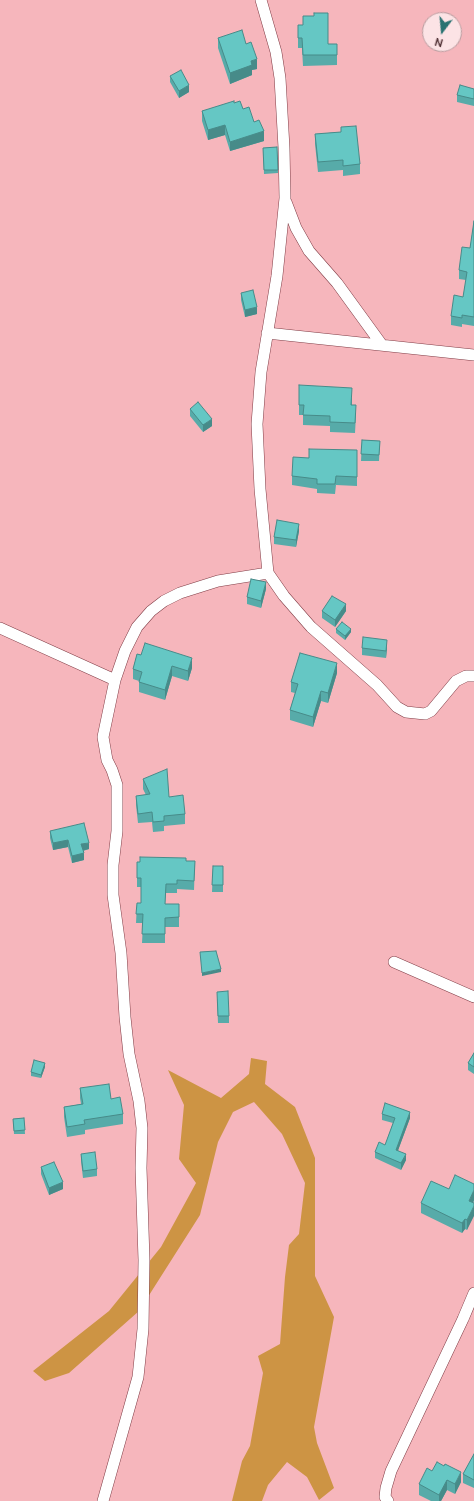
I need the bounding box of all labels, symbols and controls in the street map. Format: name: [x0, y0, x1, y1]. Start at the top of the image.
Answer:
north arrow: [422, 12, 462, 52]
text: N: [433, 36, 445, 49]

